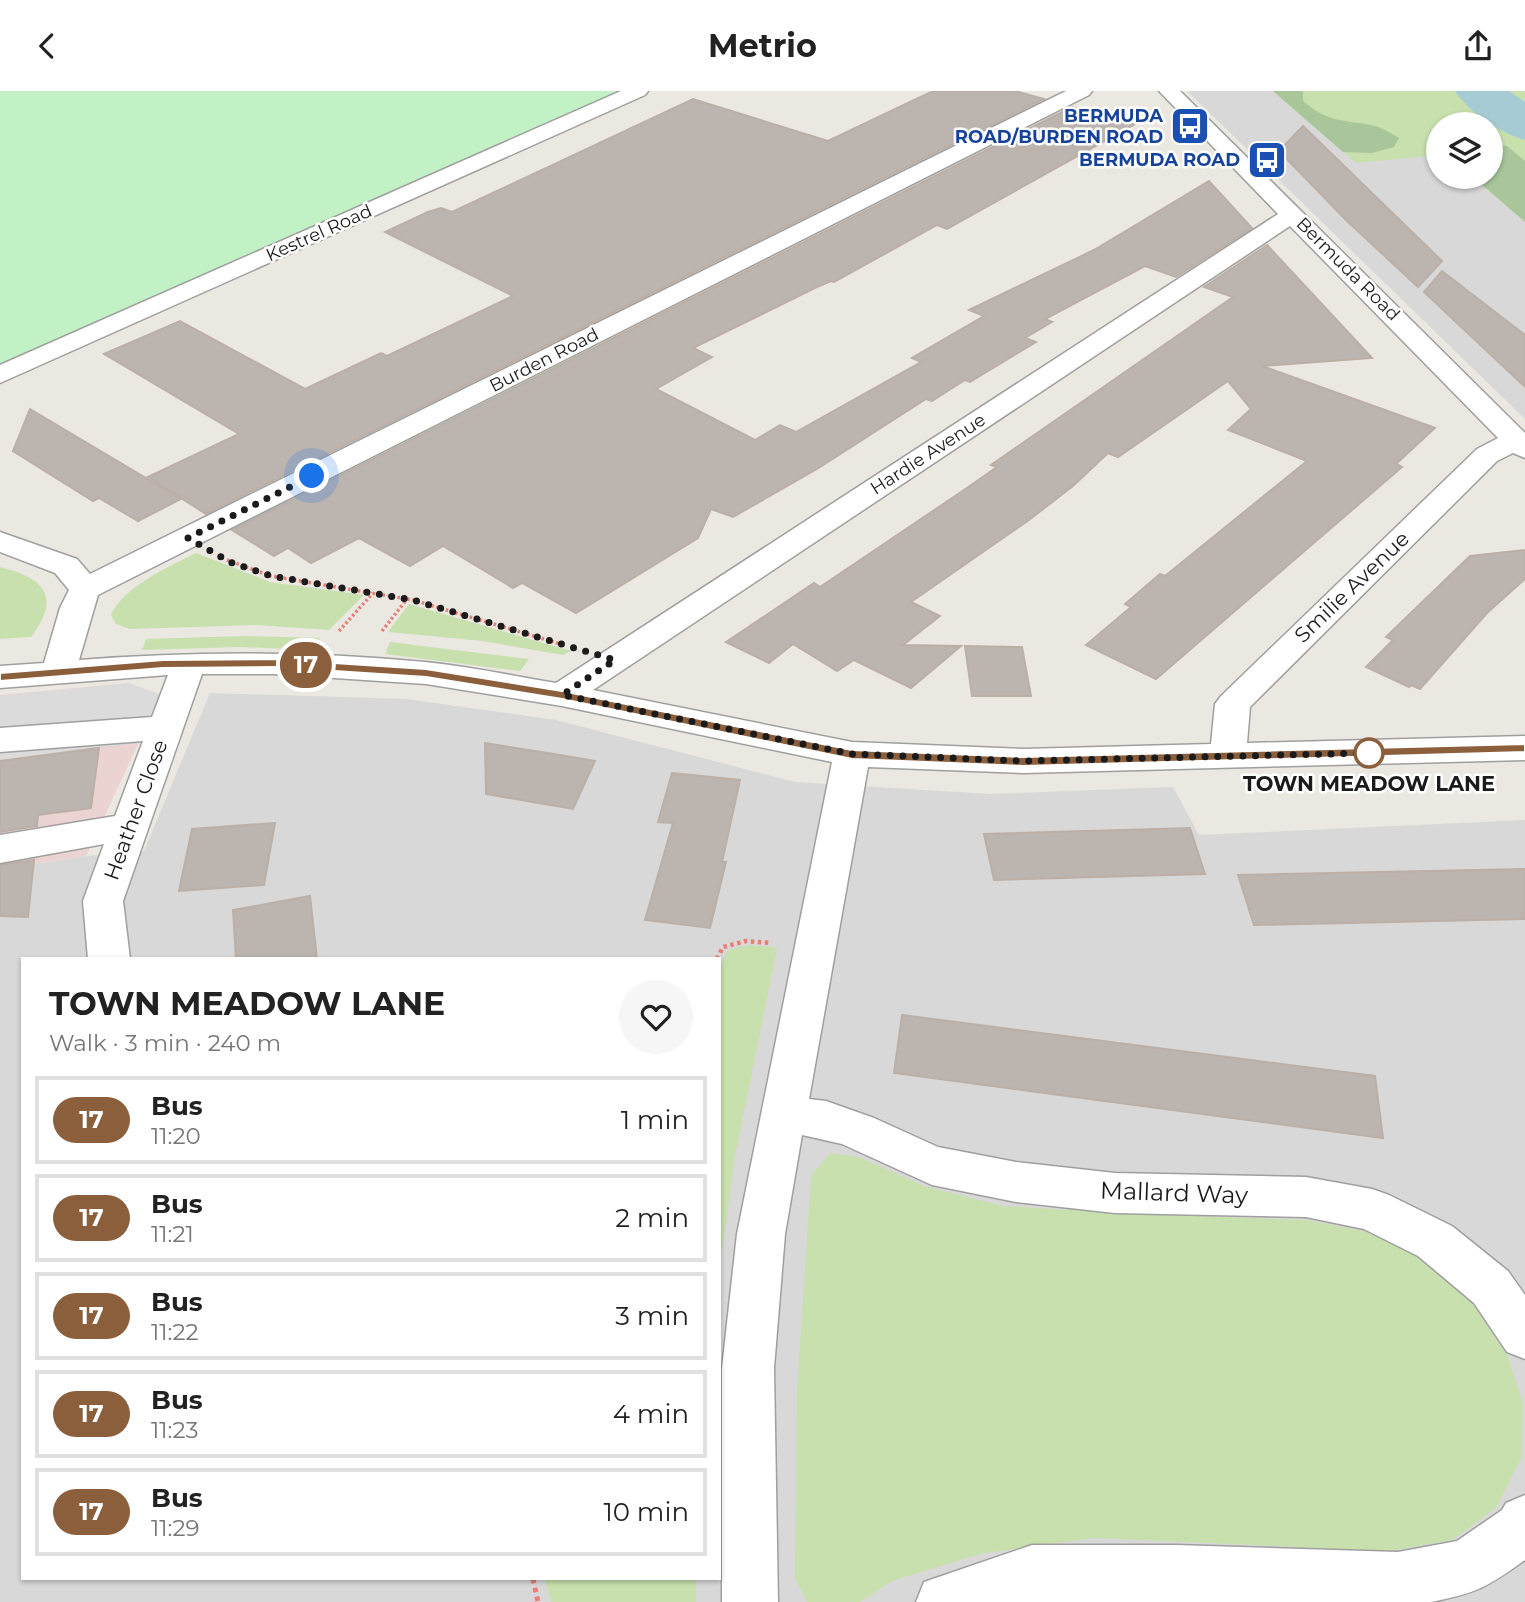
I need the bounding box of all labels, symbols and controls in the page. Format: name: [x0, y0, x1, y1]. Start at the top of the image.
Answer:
text: Metrio: [708, 26, 817, 65]
icon: back: [28, 27, 66, 65]
icon: share: [1459, 27, 1497, 65]
place label: BERMUDA ROAD/BURDEN ROAD: [955, 105, 1163, 148]
bus stop icon: BERMUDA ROAD/BURDEN ROAD: [1169, 105, 1211, 147]
map controls: [1426, 112, 1503, 189]
button: layers: [1426, 112, 1503, 189]
bus stop icon: BERMUDA ROAD: [1246, 139, 1288, 181]
place label: BERMUDA ROAD: [1079, 149, 1240, 171]
street label: Kestrel Road: [263, 200, 375, 266]
street label: Bermuda Road: [1292, 213, 1404, 325]
street label: Burden Road: [486, 323, 602, 397]
street label: Hardie Avenue: [866, 409, 990, 499]
your location: [294, 458, 329, 493]
street label: Smilie Avenue: [1289, 526, 1414, 648]
line badge: 17: [274, 642, 338, 688]
text: 17: [294, 650, 318, 679]
street label: Heather Close: [99, 736, 173, 884]
marker: TOWN MEADOW LANE: [1354, 738, 1384, 768]
place label: TOWN MEADOW LANE: [1243, 771, 1495, 796]
button: heart: [619, 980, 693, 1054]
text: TOWN MEADOW LANE: [49, 983, 445, 1023]
text: Walk · 3 min · 240 m: [49, 1029, 281, 1057]
text: Bus: [151, 1090, 203, 1122]
text: 1 min: [621, 1104, 689, 1136]
text: 17: [79, 1105, 104, 1134]
text: 11:20: [151, 1122, 201, 1150]
street label: Mallard Way: [1100, 1175, 1249, 1210]
text: Bus: [151, 1188, 203, 1220]
text: 2 min: [615, 1202, 689, 1234]
text: 17: [79, 1203, 104, 1232]
text: 11:21: [151, 1220, 194, 1248]
text: Bus: [151, 1286, 203, 1318]
text: 3 min: [615, 1300, 689, 1332]
text: 17: [79, 1301, 104, 1330]
text: 11:22: [151, 1318, 199, 1346]
text: Bus: [151, 1384, 203, 1416]
text: 4 min: [613, 1398, 689, 1430]
text: 17: [79, 1399, 104, 1428]
text: 11:23: [151, 1416, 199, 1444]
text: Bus: [151, 1482, 203, 1514]
text: 10 min: [603, 1496, 689, 1528]
text: 17: [79, 1497, 104, 1526]
text: 11:29: [151, 1514, 200, 1542]

